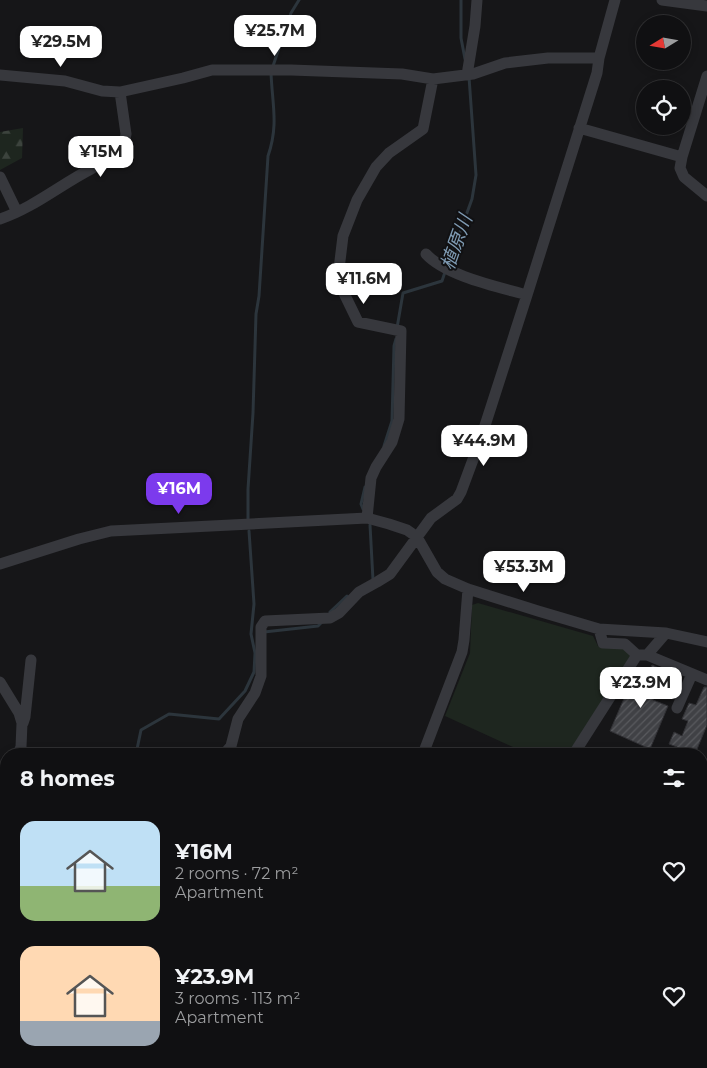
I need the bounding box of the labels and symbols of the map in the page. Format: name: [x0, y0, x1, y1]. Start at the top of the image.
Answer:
pin: ¥25.7M: [234, 15, 316, 57]
north arrow: [636, 15, 691, 70]
pin: ¥29.5M: [20, 26, 102, 68]
pin: ¥15M: [71, 136, 131, 178]
water label: 植原川: [436, 210, 478, 273]
pin: ¥11.6M: [323, 262, 405, 305]
pin: ¥44.9M: [443, 424, 525, 467]
pin: ¥16M: [149, 472, 209, 515]
pin: ¥53.3M: [483, 550, 565, 593]
pin: ¥23.9M: [600, 666, 682, 709]

